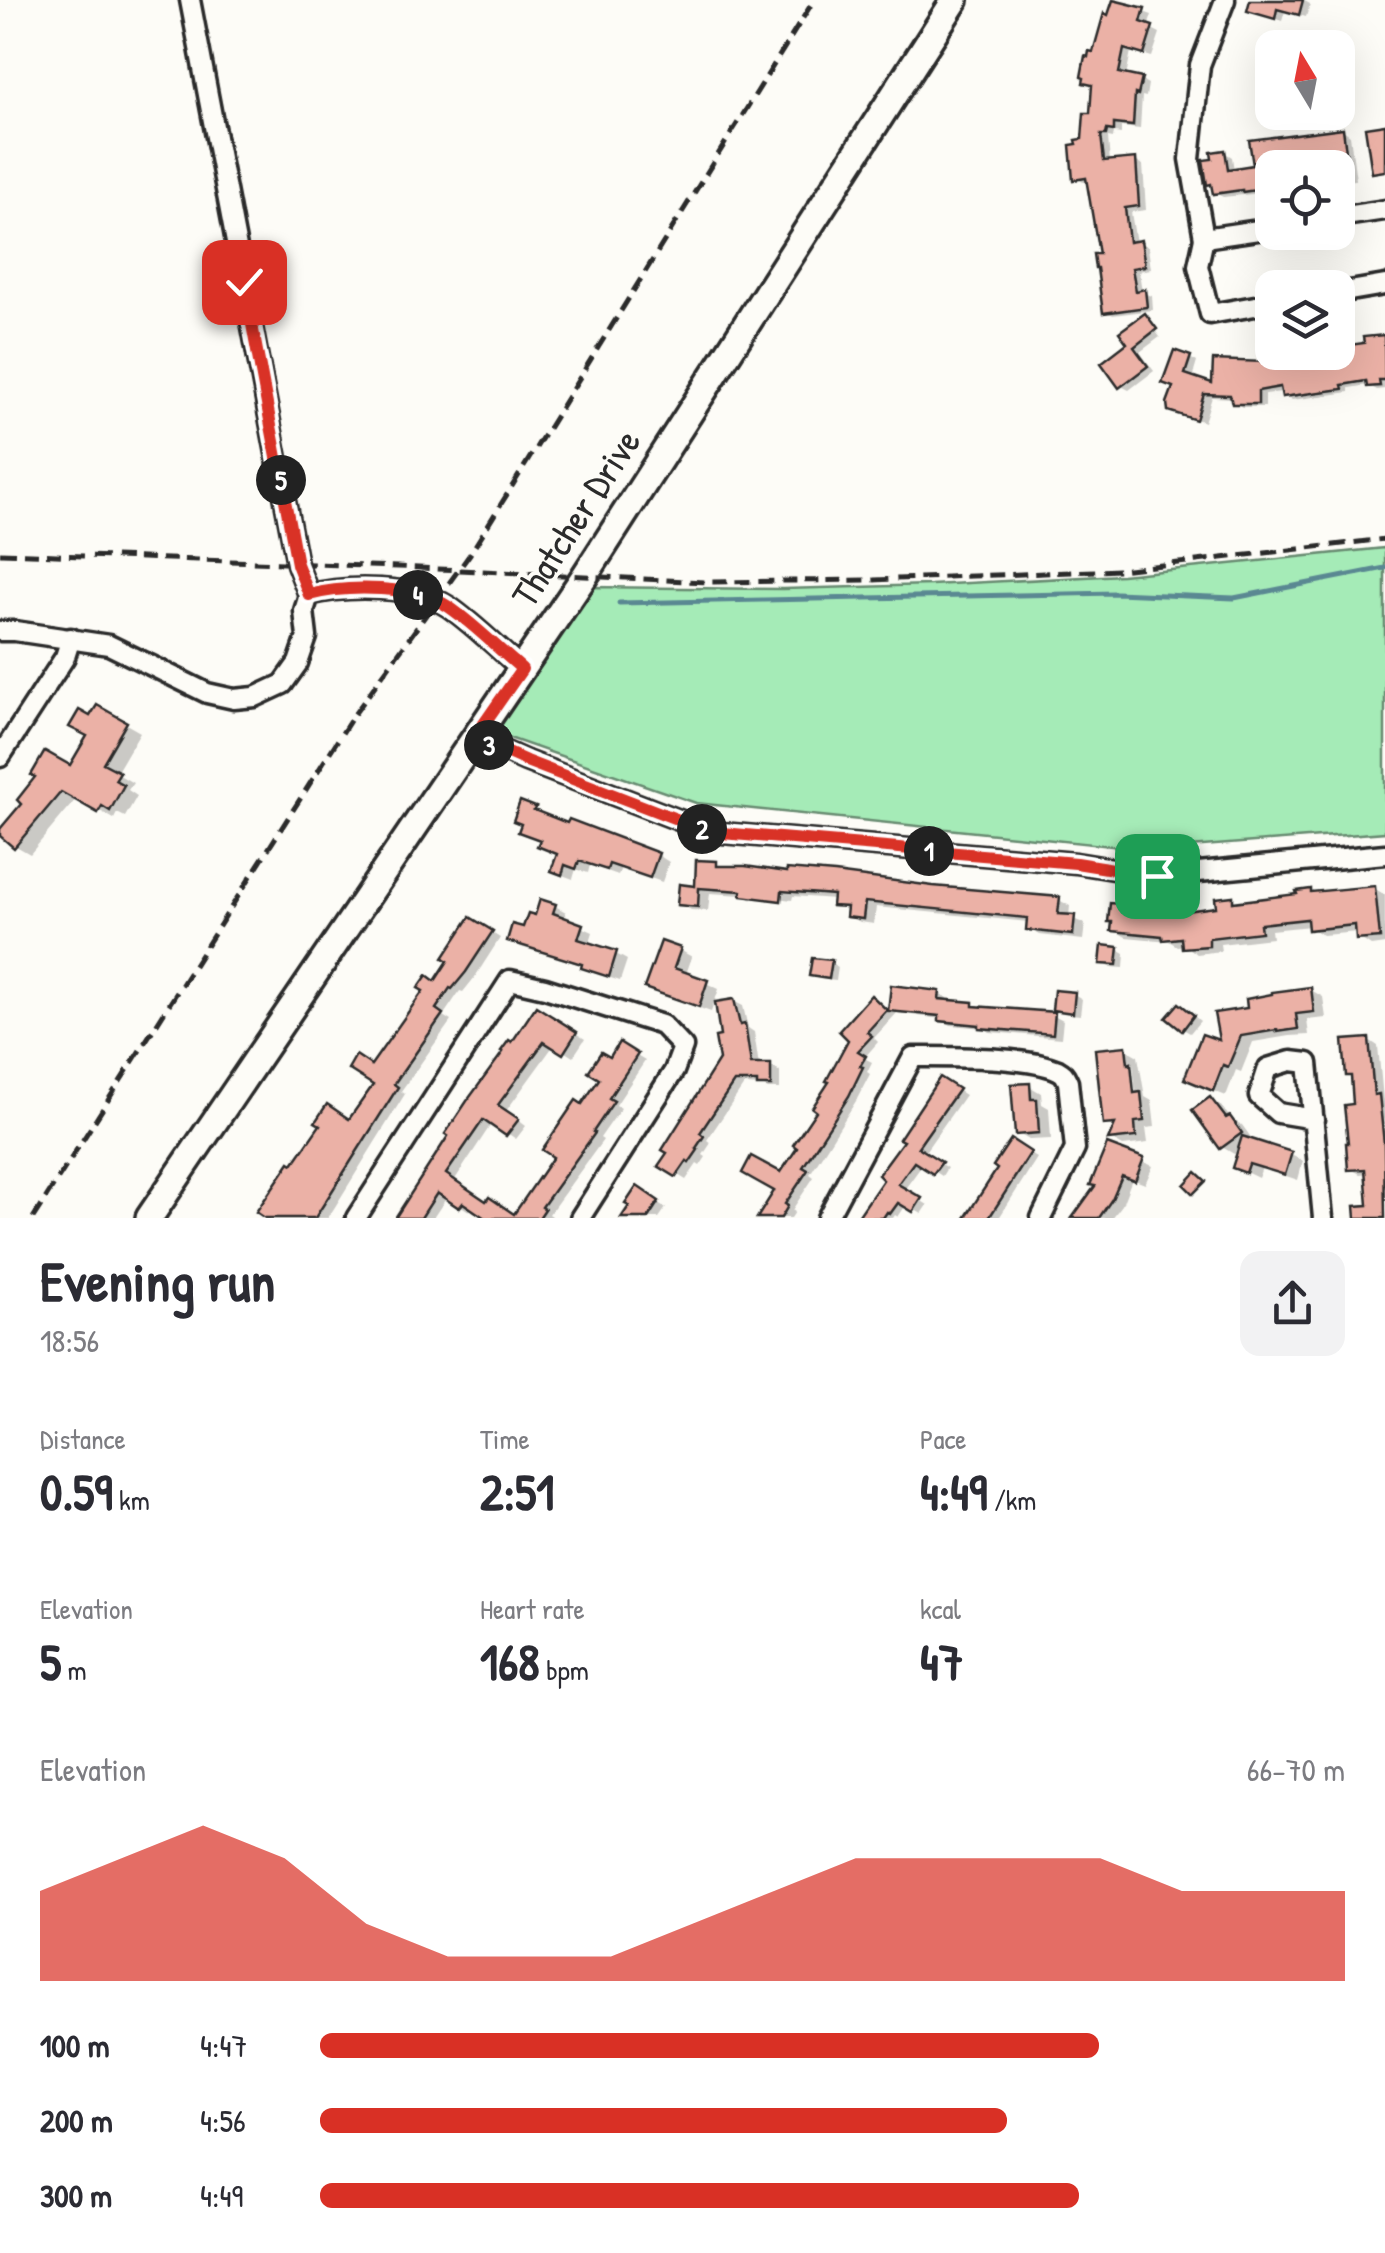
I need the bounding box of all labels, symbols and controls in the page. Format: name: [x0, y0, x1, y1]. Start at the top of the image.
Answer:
north arrow: [1255, 30, 1355, 130]
map controls: [1255, 30, 1355, 370]
button: locate: [1255, 150, 1355, 250]
pin: [202, 240, 287, 325]
icon: check: [217, 255, 272, 310]
button: layers: [1255, 270, 1355, 370]
street label: Thatcher Drive: [498, 418, 652, 617]
pin: 5: [256, 455, 306, 505]
text: 5: [275, 461, 287, 499]
pin: 4: [393, 570, 443, 620]
text: 4: [413, 576, 423, 614]
pin: 3: [464, 720, 514, 770]
text: 3: [483, 726, 495, 764]
pin: 2: [677, 804, 727, 854]
text: 2: [695, 810, 709, 848]
pin: 1: [904, 826, 954, 876]
text: 1: [924, 832, 934, 870]
pin: [1115, 834, 1200, 919]
icon: arrive: [1130, 849, 1185, 904]
text: Evening run: [40, 1244, 275, 1318]
button: share: [1240, 1251, 1345, 1356]
text: 18:56: [40, 1319, 99, 1362]
text: Distance: [40, 1420, 126, 1458]
text: Time: [480, 1420, 530, 1458]
text: Pace: [920, 1420, 966, 1458]
text: 0.59: [40, 1458, 113, 1526]
text: 2:51: [480, 1458, 554, 1526]
text: 4:49: [920, 1458, 987, 1526]
text: km: [113, 1481, 150, 1519]
text: /km: [987, 1481, 1036, 1519]
text: Elevation: [40, 1590, 133, 1628]
text: Heart rate: [480, 1590, 585, 1628]
text: kcal: [920, 1590, 961, 1628]
text: 5: [40, 1628, 61, 1696]
text: 168: [480, 1628, 540, 1696]
text: 47: [920, 1628, 964, 1696]
text: m: [61, 1651, 87, 1689]
text: bpm: [540, 1651, 589, 1689]
text: Elevation: [40, 1748, 146, 1791]
text: 66–70 m: [1247, 1748, 1345, 1791]
text: 100 m: [40, 2024, 109, 2067]
text: 4:47: [200, 2024, 247, 2067]
text: 200 m: [40, 2099, 113, 2142]
text: 4:56: [200, 2099, 246, 2142]
text: 300 m: [40, 2174, 112, 2217]
text: 4:49: [200, 2174, 243, 2217]

